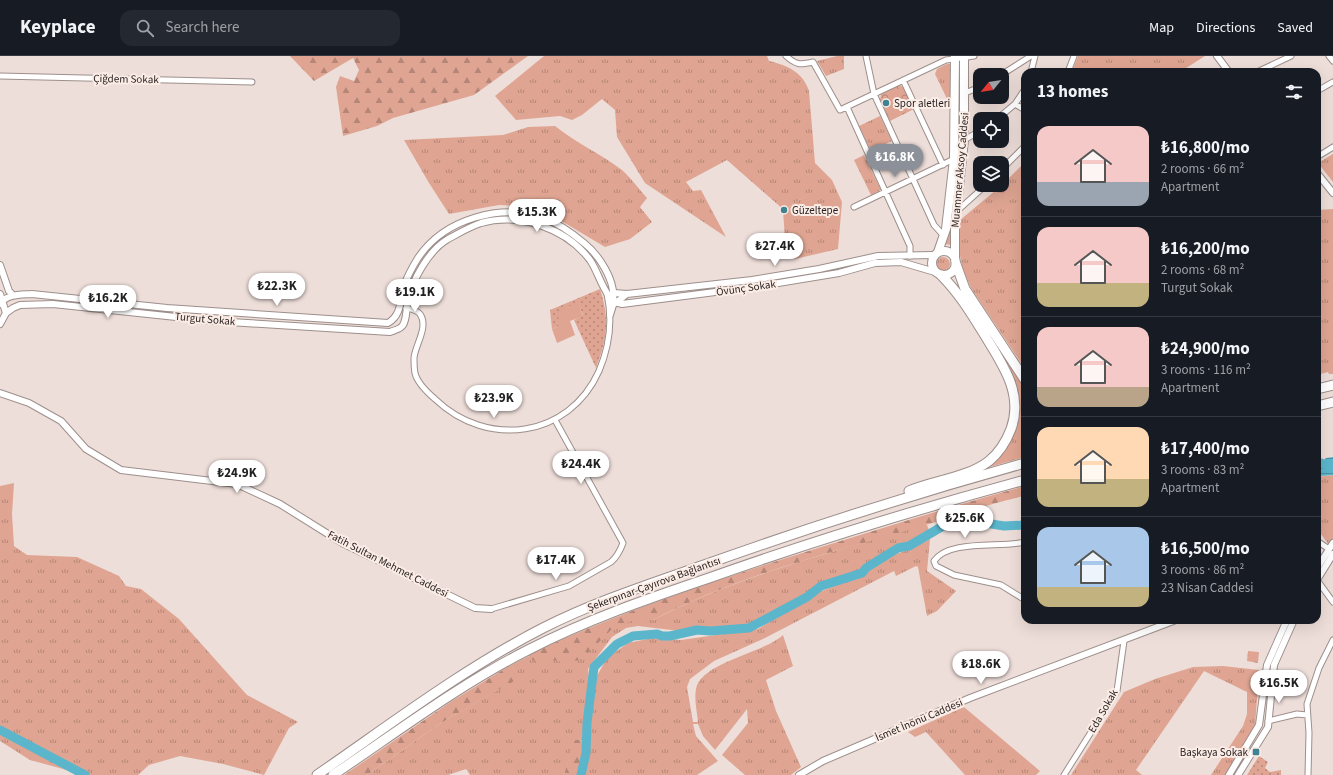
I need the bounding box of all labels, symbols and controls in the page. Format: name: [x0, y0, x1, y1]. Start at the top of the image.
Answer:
search box: [120, 10, 400, 46]
text: Keyplace: [20, 14, 96, 41]
icon: search: [134, 17, 156, 39]
text: Search here: [166, 17, 240, 38]
text: Map: [1149, 18, 1174, 38]
text: Directions: [1196, 18, 1255, 38]
text: Saved: [1277, 18, 1313, 38]
north arrow: [973, 68, 1009, 104]
map controls: [973, 68, 1009, 192]
street label: Çiğdem Sokak: [93, 71, 159, 87]
text: 13 homes: [1037, 80, 1108, 104]
icon: filters: [1283, 81, 1305, 103]
place label: Spor aletleri: [894, 96, 950, 111]
marker: Spor aletleri: [881, 98, 891, 108]
street label: Muammer Aksoy Caddesi: [948, 112, 972, 228]
button: locate: [973, 112, 1009, 148]
text: ₺16,800/mo: [1161, 136, 1250, 160]
icon: home: [1069, 142, 1117, 190]
pin: ₺16.8K: [862, 144, 928, 178]
text: ₺16.8K: [875, 148, 915, 166]
button: layers: [973, 156, 1009, 192]
text: 2 rooms · 66 m²: [1161, 160, 1244, 178]
text: Apartment: [1161, 178, 1219, 196]
pin: ₺15.3K: [504, 199, 570, 233]
text: ₺15.3K: [517, 203, 557, 221]
place label: Güzeltepe: [792, 203, 839, 218]
marker: Güzeltepe: [779, 205, 789, 215]
pin: ₺27.4K: [742, 233, 808, 267]
text: ₺27.4K: [755, 237, 795, 255]
text: ₺16,200/mo: [1161, 237, 1250, 261]
icon: home: [1069, 243, 1117, 291]
text: 2 rooms · 68 m²: [1161, 261, 1244, 279]
pin: ₺22.3K: [244, 273, 310, 307]
street label: Övünç Sokak: [715, 276, 777, 300]
text: ₺22.3K: [257, 277, 297, 295]
pin: ₺19.1K: [382, 279, 448, 313]
text: Turgut Sokak: [1161, 279, 1233, 297]
text: ₺19.1K: [395, 283, 435, 301]
pin: ₺16.2K: [75, 285, 141, 319]
text: ₺16.2K: [88, 289, 128, 307]
street label: Turgut Sokak: [174, 309, 236, 329]
text: ₺24,900/mo: [1161, 337, 1250, 361]
icon: home: [1069, 343, 1117, 391]
text: 3 rooms · 116 m²: [1161, 361, 1251, 379]
text: Apartment: [1161, 379, 1219, 397]
pin: ₺23.9K: [461, 385, 527, 419]
text: ₺23.9K: [474, 389, 514, 407]
text: ₺17,400/mo: [1161, 437, 1250, 461]
icon: home: [1069, 443, 1117, 491]
pin: ₺24.4K: [548, 451, 614, 485]
text: ₺24.4K: [561, 455, 601, 473]
pin: ₺24.9K: [204, 460, 270, 494]
text: 3 rooms · 83 m²: [1161, 461, 1244, 479]
text: ₺24.9K: [217, 464, 257, 482]
text: Apartment: [1161, 479, 1219, 497]
pin: ₺25.6K: [932, 505, 998, 539]
text: ₺25.6K: [945, 509, 985, 527]
street label: Fatih Sultan Mehmet Caddesi: [325, 527, 451, 601]
text: ₺16,500/mo: [1161, 537, 1250, 561]
icon: home: [1069, 543, 1117, 591]
pin: ₺17.4K: [523, 547, 589, 581]
text: ₺17.4K: [536, 551, 576, 569]
street label: Şekerpınar-Çayırova Bağlantısı: [585, 553, 723, 615]
text: 3 rooms · 86 m²: [1161, 561, 1244, 579]
text: 23 Nisan Caddesi: [1161, 579, 1253, 597]
pin: ₺18.6K: [948, 651, 1014, 685]
text: ₺18.6K: [961, 655, 1001, 673]
pin: ₺16.5K: [1246, 670, 1312, 704]
text: ₺16.5K: [1259, 674, 1299, 692]
street label: Eda Sokak: [1085, 686, 1122, 735]
street label: İsmet İnönü Caddesi: [873, 695, 965, 745]
place label: Başkaya Sokak: [1180, 745, 1249, 760]
marker: Başkaya Sokak: [1251, 747, 1261, 757]

